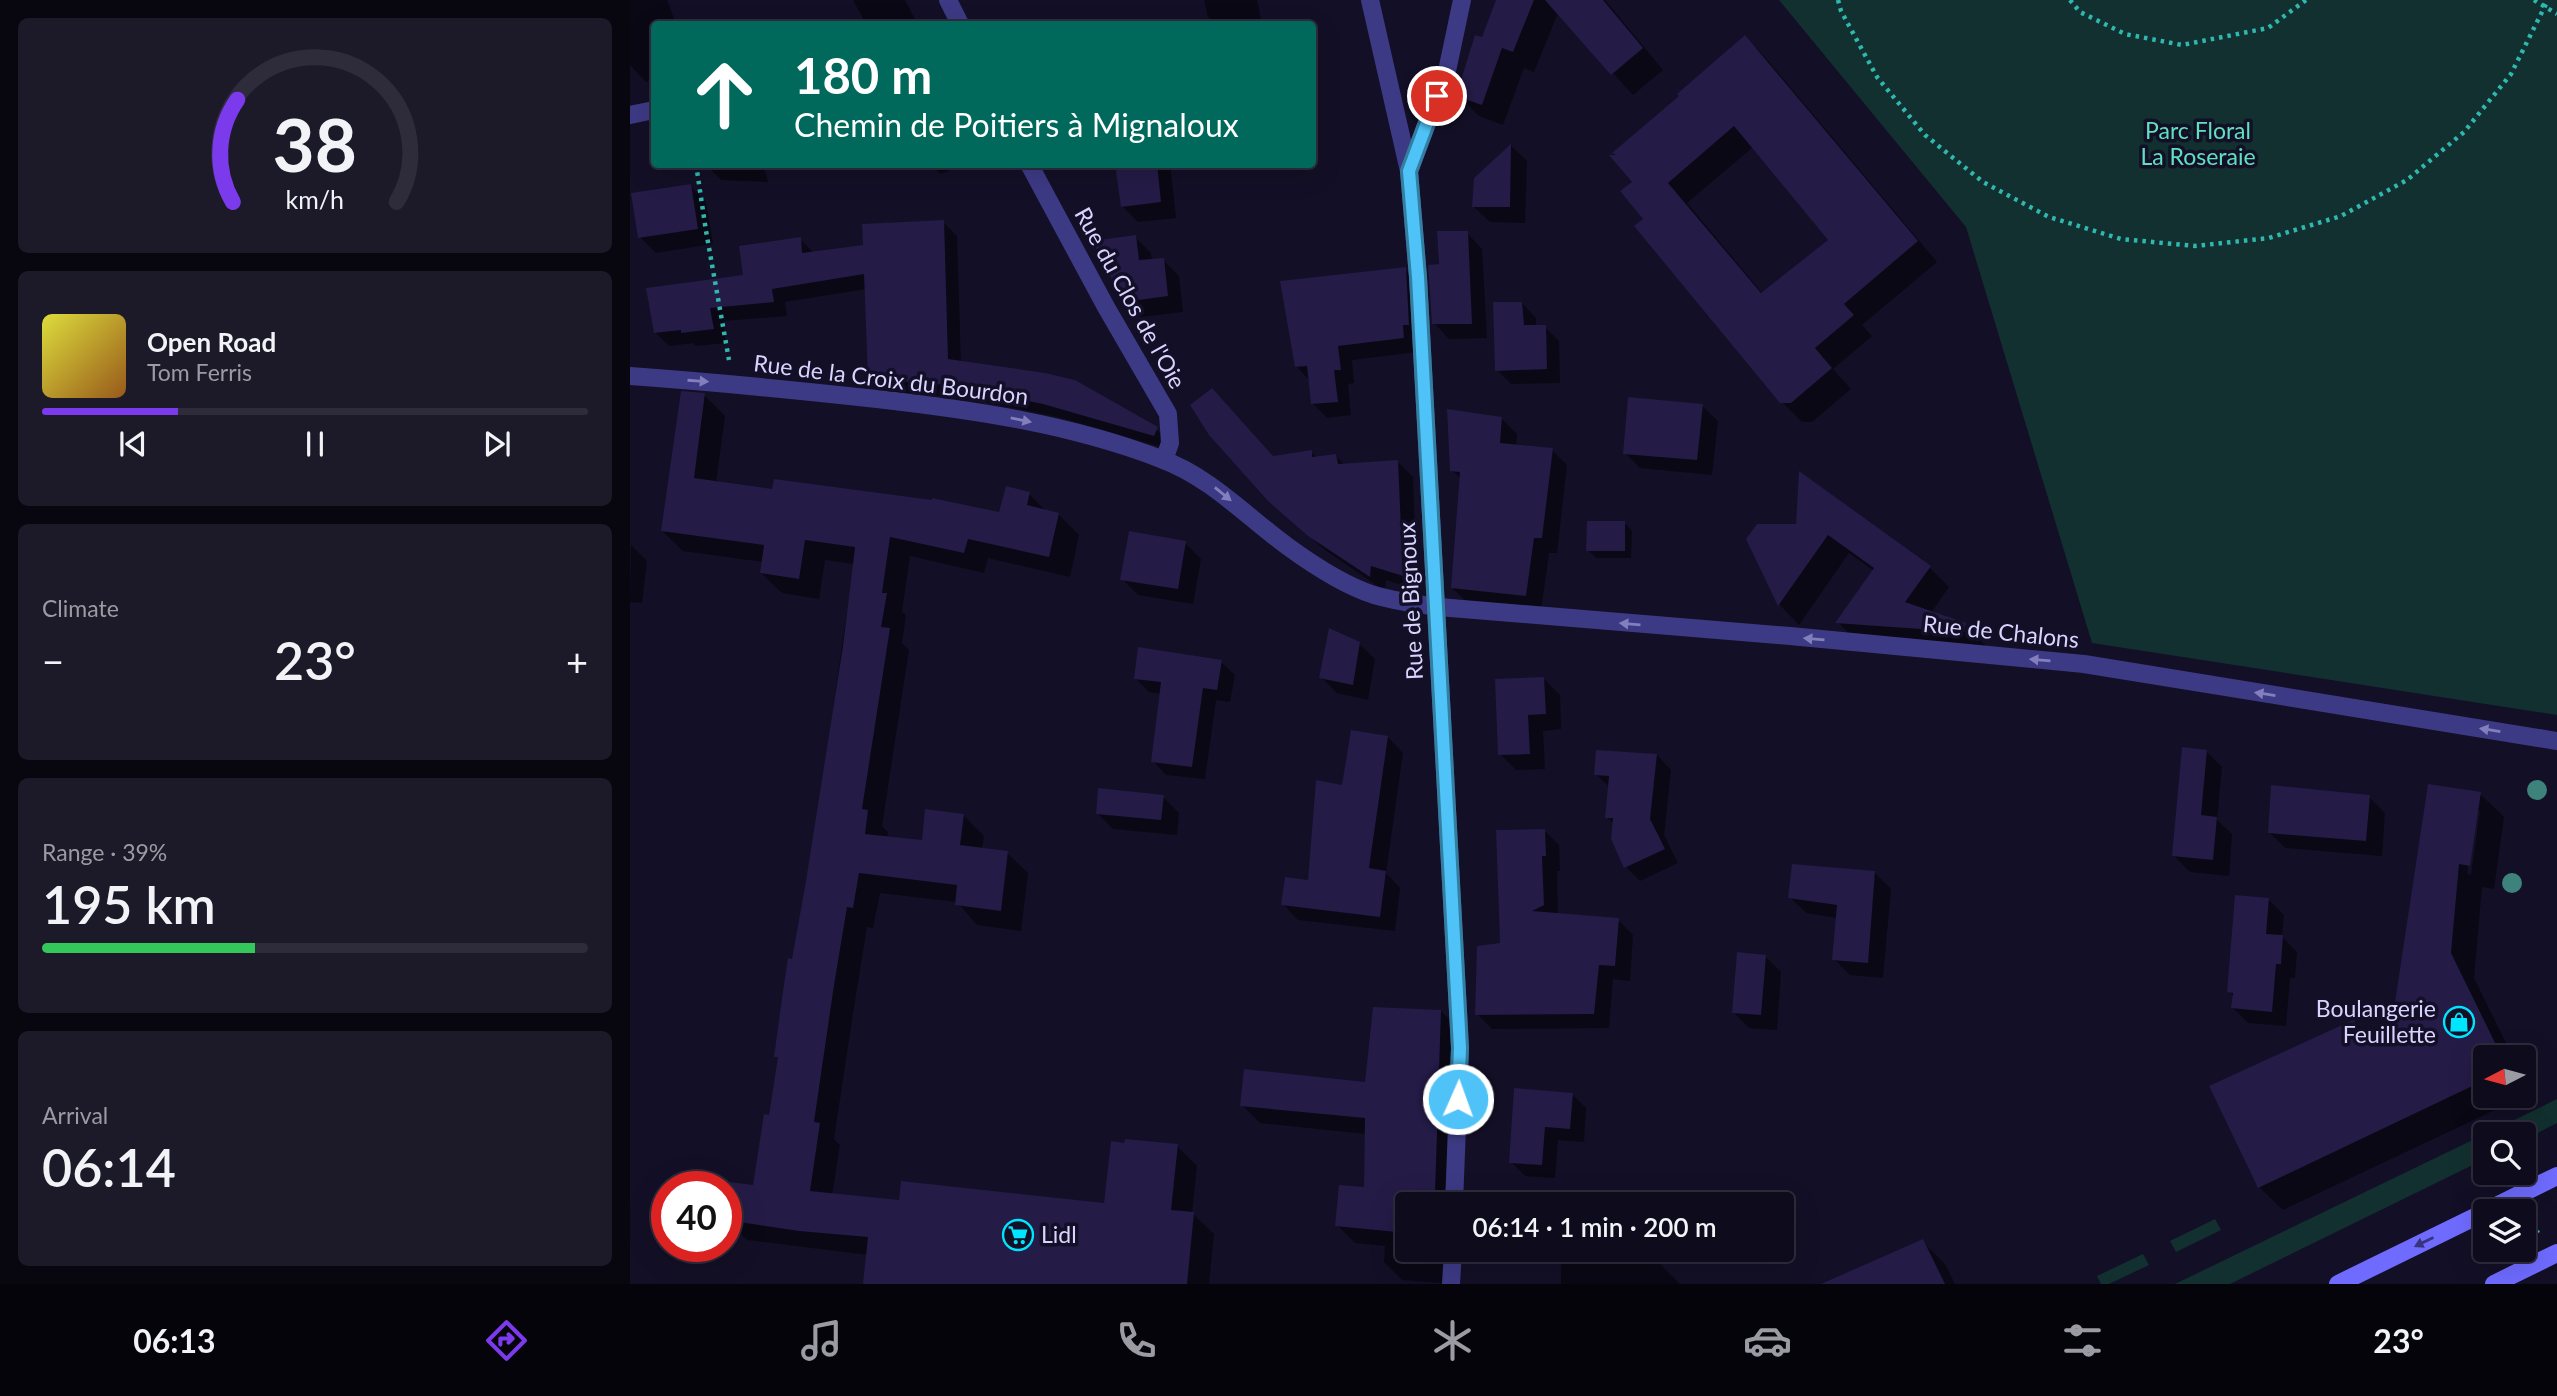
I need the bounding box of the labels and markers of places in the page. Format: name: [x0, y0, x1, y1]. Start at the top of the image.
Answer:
pin: [1407, 66, 1467, 126]
place label: Boulangerie Feuillette: [2316, 994, 2436, 1048]
shop icon: Boulangerie Feuillette: [2442, 1005, 2476, 1039]
supermarket icon: Lidl: [1001, 1218, 1035, 1252]
place label: Lidl: [1041, 1220, 1077, 1248]

